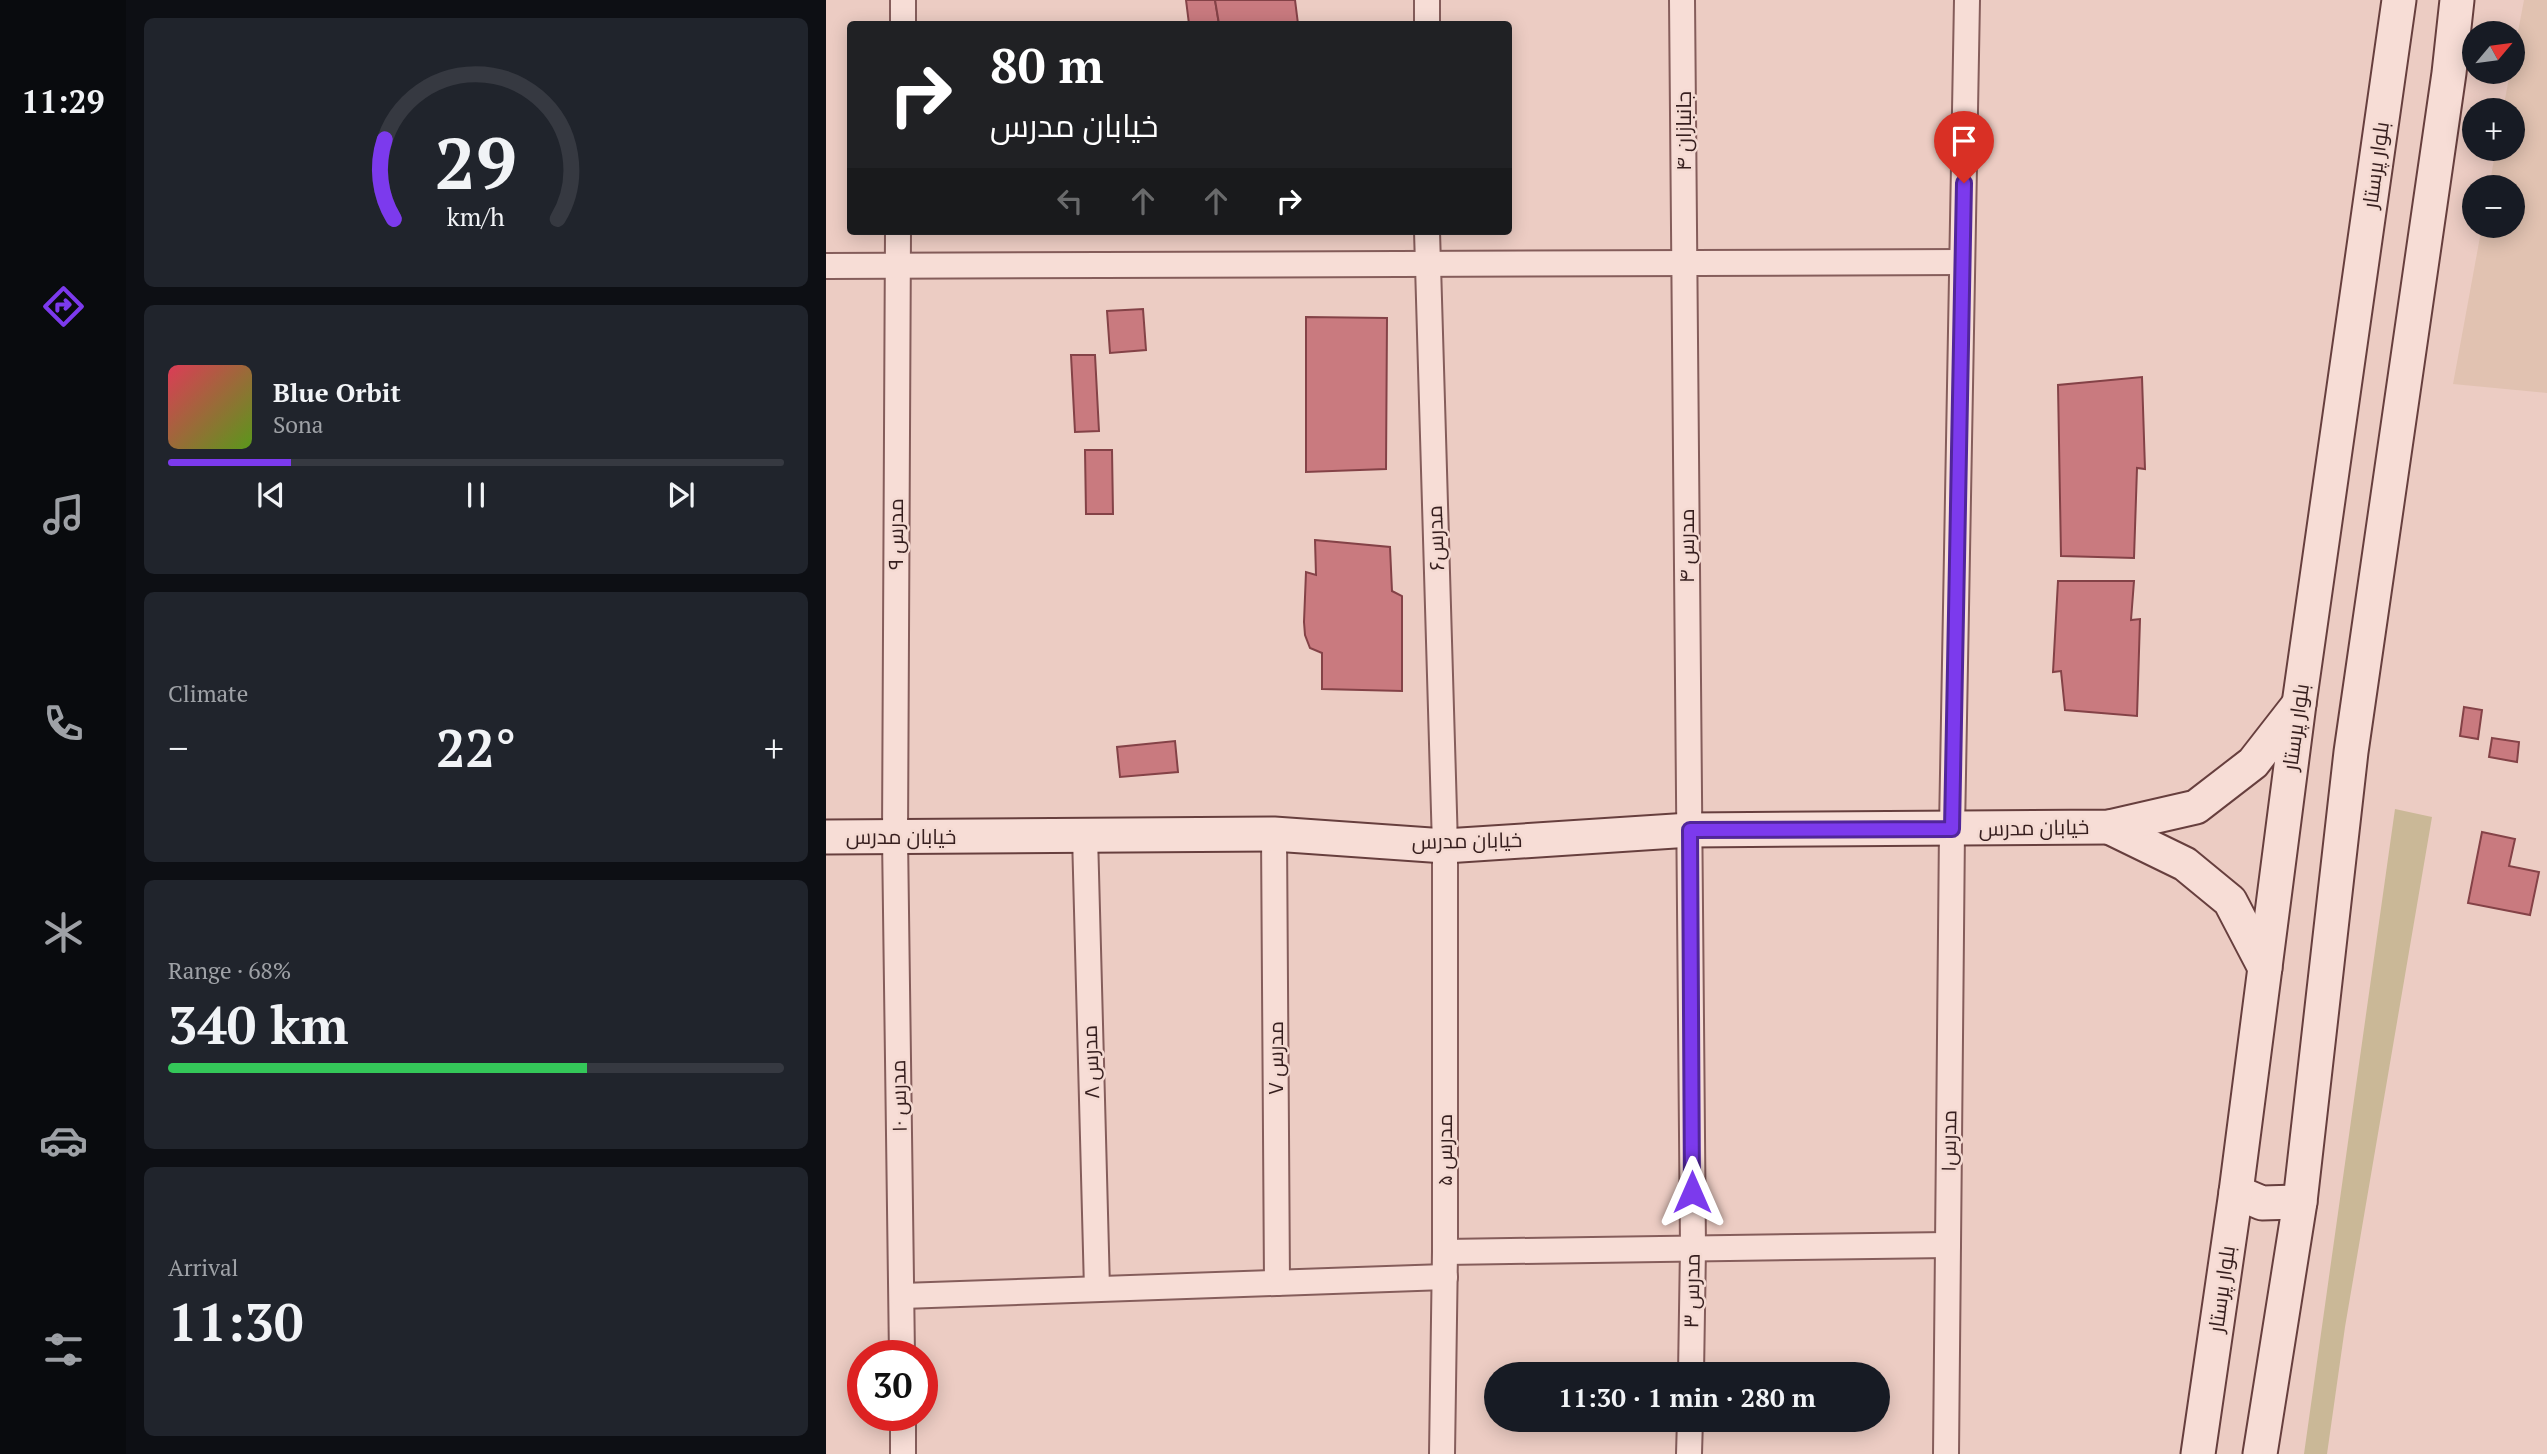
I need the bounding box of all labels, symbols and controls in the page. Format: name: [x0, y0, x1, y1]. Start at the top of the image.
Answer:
north arrow: [2462, 21, 2525, 84]
map controls: [2462, 21, 2525, 238]
text: 80 m: [990, 32, 1104, 97]
icon: right: [875, 49, 966, 140]
text: 11:29: [21, 80, 105, 122]
street label: جانبازان ۴: [1669, 91, 1697, 171]
button: +: [2462, 98, 2525, 161]
text: خیابان مدرس: [990, 104, 1159, 146]
pin: [1934, 111, 1994, 183]
text: 29: [435, 113, 517, 210]
street label: بلوار پرستار: [2355, 120, 2396, 211]
icon: arrive: [1945, 122, 1983, 160]
button: −: [2462, 175, 2525, 238]
icon: left: [1051, 182, 1089, 220]
icon: ahead: [1124, 182, 1162, 220]
icon: ahead: [1197, 182, 1235, 220]
icon: right: [1270, 182, 1308, 220]
text: km/h: [447, 199, 505, 232]
icon: directions: [39, 282, 88, 331]
text: Blue Orbit: [273, 375, 401, 409]
text: Sona: [273, 409, 323, 440]
icon: previous: [252, 476, 290, 514]
icon: pause: [457, 476, 495, 514]
icon: next: [662, 476, 700, 514]
icon: music: [39, 490, 88, 539]
street label: مدرس ۹: [881, 498, 909, 570]
street label: مدرس۶: [1420, 505, 1450, 571]
street label: مدرس ۴: [1672, 509, 1700, 583]
text: Climate: [168, 678, 248, 709]
street label: بلوار پرستار: [2275, 682, 2316, 773]
icon: phone: [39, 699, 88, 748]
text: 22°: [436, 713, 516, 782]
text: −: [168, 723, 188, 773]
text: +: [764, 723, 784, 773]
street label: خیابان مدرس: [1978, 812, 2090, 842]
street label: خیابان مدرس: [846, 822, 956, 850]
street label: خیابان مدرس: [1411, 825, 1523, 855]
icon: climate: [39, 908, 88, 957]
text: Range · 68%: [168, 955, 291, 986]
text: 340 km: [168, 990, 349, 1059]
street label: مدرس ۷: [1261, 1021, 1289, 1095]
street label: مدرس ۸: [1075, 1025, 1105, 1099]
street label: مدرس ۱۰: [883, 1060, 913, 1133]
street label: مدرس۱: [1933, 1110, 1963, 1172]
street label: مدرس ۵: [1430, 1114, 1458, 1186]
icon: car: [39, 1116, 88, 1165]
position arrow: [1655, 1155, 1729, 1229]
street label: بلوار پرستار: [2201, 1244, 2242, 1335]
text: Arrival: [168, 1252, 239, 1283]
street label: مدرس ۳: [1676, 1253, 1706, 1329]
text: 11:30: [168, 1287, 303, 1356]
icon: filters: [39, 1325, 88, 1374]
speed limit sign: 30: [847, 1340, 938, 1431]
text: 11:30 · 1 min · 280 m: [1558, 1380, 1816, 1414]

